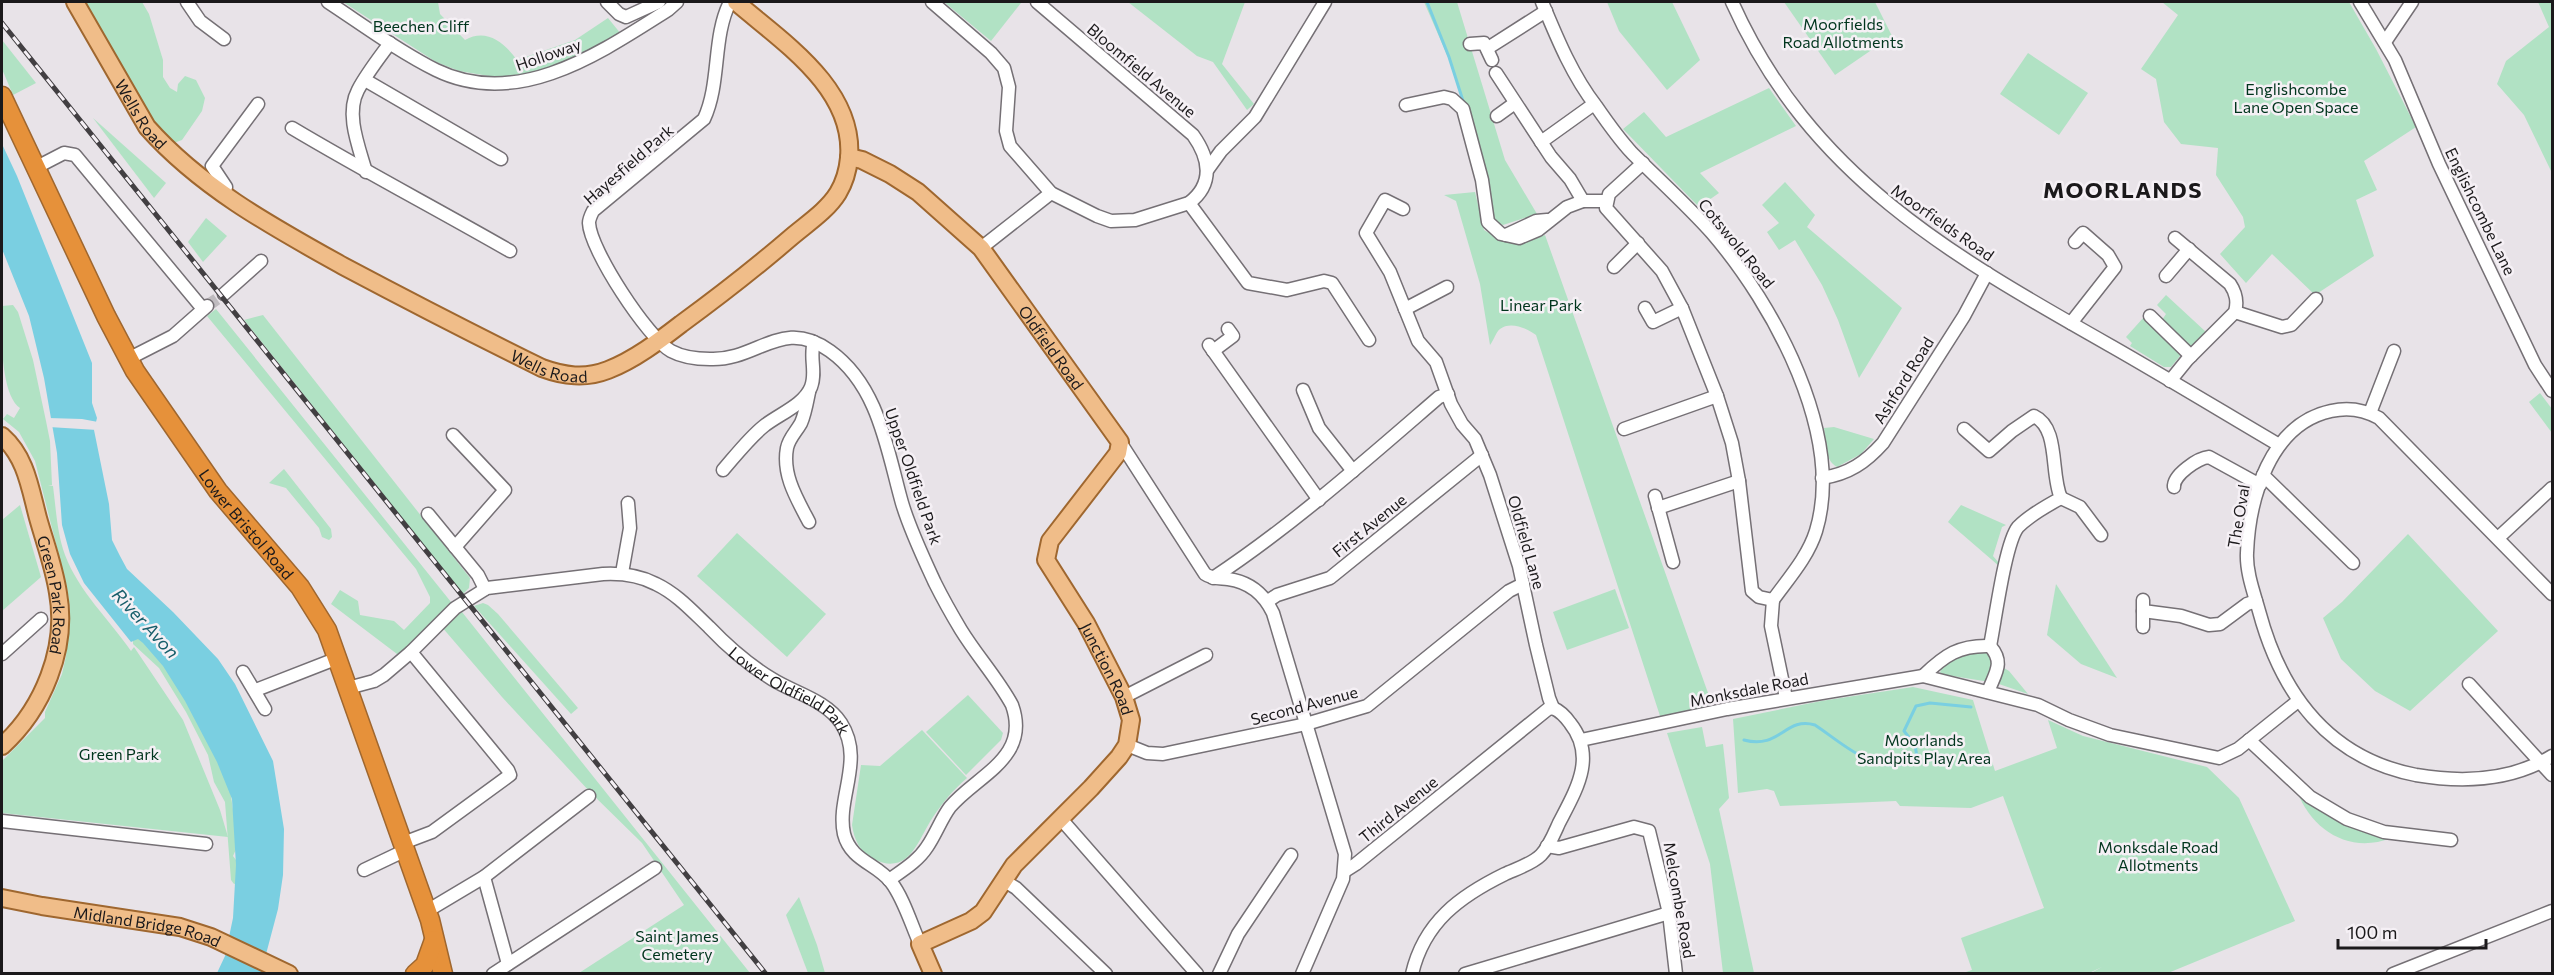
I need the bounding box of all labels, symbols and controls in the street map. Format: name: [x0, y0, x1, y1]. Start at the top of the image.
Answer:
park label: Moorfields Road Allotments: [1782, 14, 1904, 51]
park label: Beechen Cliff: [373, 16, 470, 35]
street label: Bloomfield Avenue: [1084, 19, 1200, 121]
street label: Holloway: [513, 34, 583, 74]
street label: Wells Road: [112, 75, 171, 152]
park label: Englishcombe Lane Open Space: [2234, 79, 2358, 116]
street label: Hayesfield Park: [579, 120, 677, 208]
street label: Englishcombe Lane: [2442, 144, 2520, 278]
district label: MOORLANDS: [2043, 176, 2203, 203]
street label: Moorfields Road: [1888, 180, 1998, 264]
street label: Cotswold Road: [1695, 194, 1779, 292]
park label: Linear Park: [1500, 295, 1582, 314]
street label: Oldfield Road: [1015, 301, 1089, 393]
street label: Ashford Road: [1869, 333, 1937, 427]
street label: Wells Road: [508, 345, 588, 385]
street label: Upper Oldfield Park: [882, 405, 946, 547]
street label: Lower Bristol Road: [196, 465, 298, 583]
street label: The Oval: [2223, 483, 2253, 549]
street label: First Avenue: [1328, 489, 1410, 561]
street label: Oldfield Lane: [1505, 493, 1549, 591]
street label: Green Park Road: [34, 533, 70, 656]
water label: River Avon: [108, 584, 184, 662]
street label: Junction Road: [1078, 619, 1138, 717]
street label: Lower Oldfield Park: [726, 642, 855, 738]
street label: Monksdale Road: [1688, 668, 1810, 710]
street label: Second Avenue: [1248, 682, 1360, 728]
park label: Moorlands Sandpits Play Area: [1857, 730, 1991, 767]
park label: Green Park: [79, 744, 160, 763]
street label: Third Avenue: [1355, 772, 1441, 846]
park label: Monksdale Road Allotments: [2098, 837, 2218, 874]
street label: Melcombe Road: [1660, 840, 1700, 960]
street label: Midland Bridge Road: [72, 901, 224, 950]
scale bar: [2338, 912, 2486, 950]
text: 100 m: [2347, 921, 2397, 943]
park label: Saint James Cemetery: [635, 926, 719, 963]

